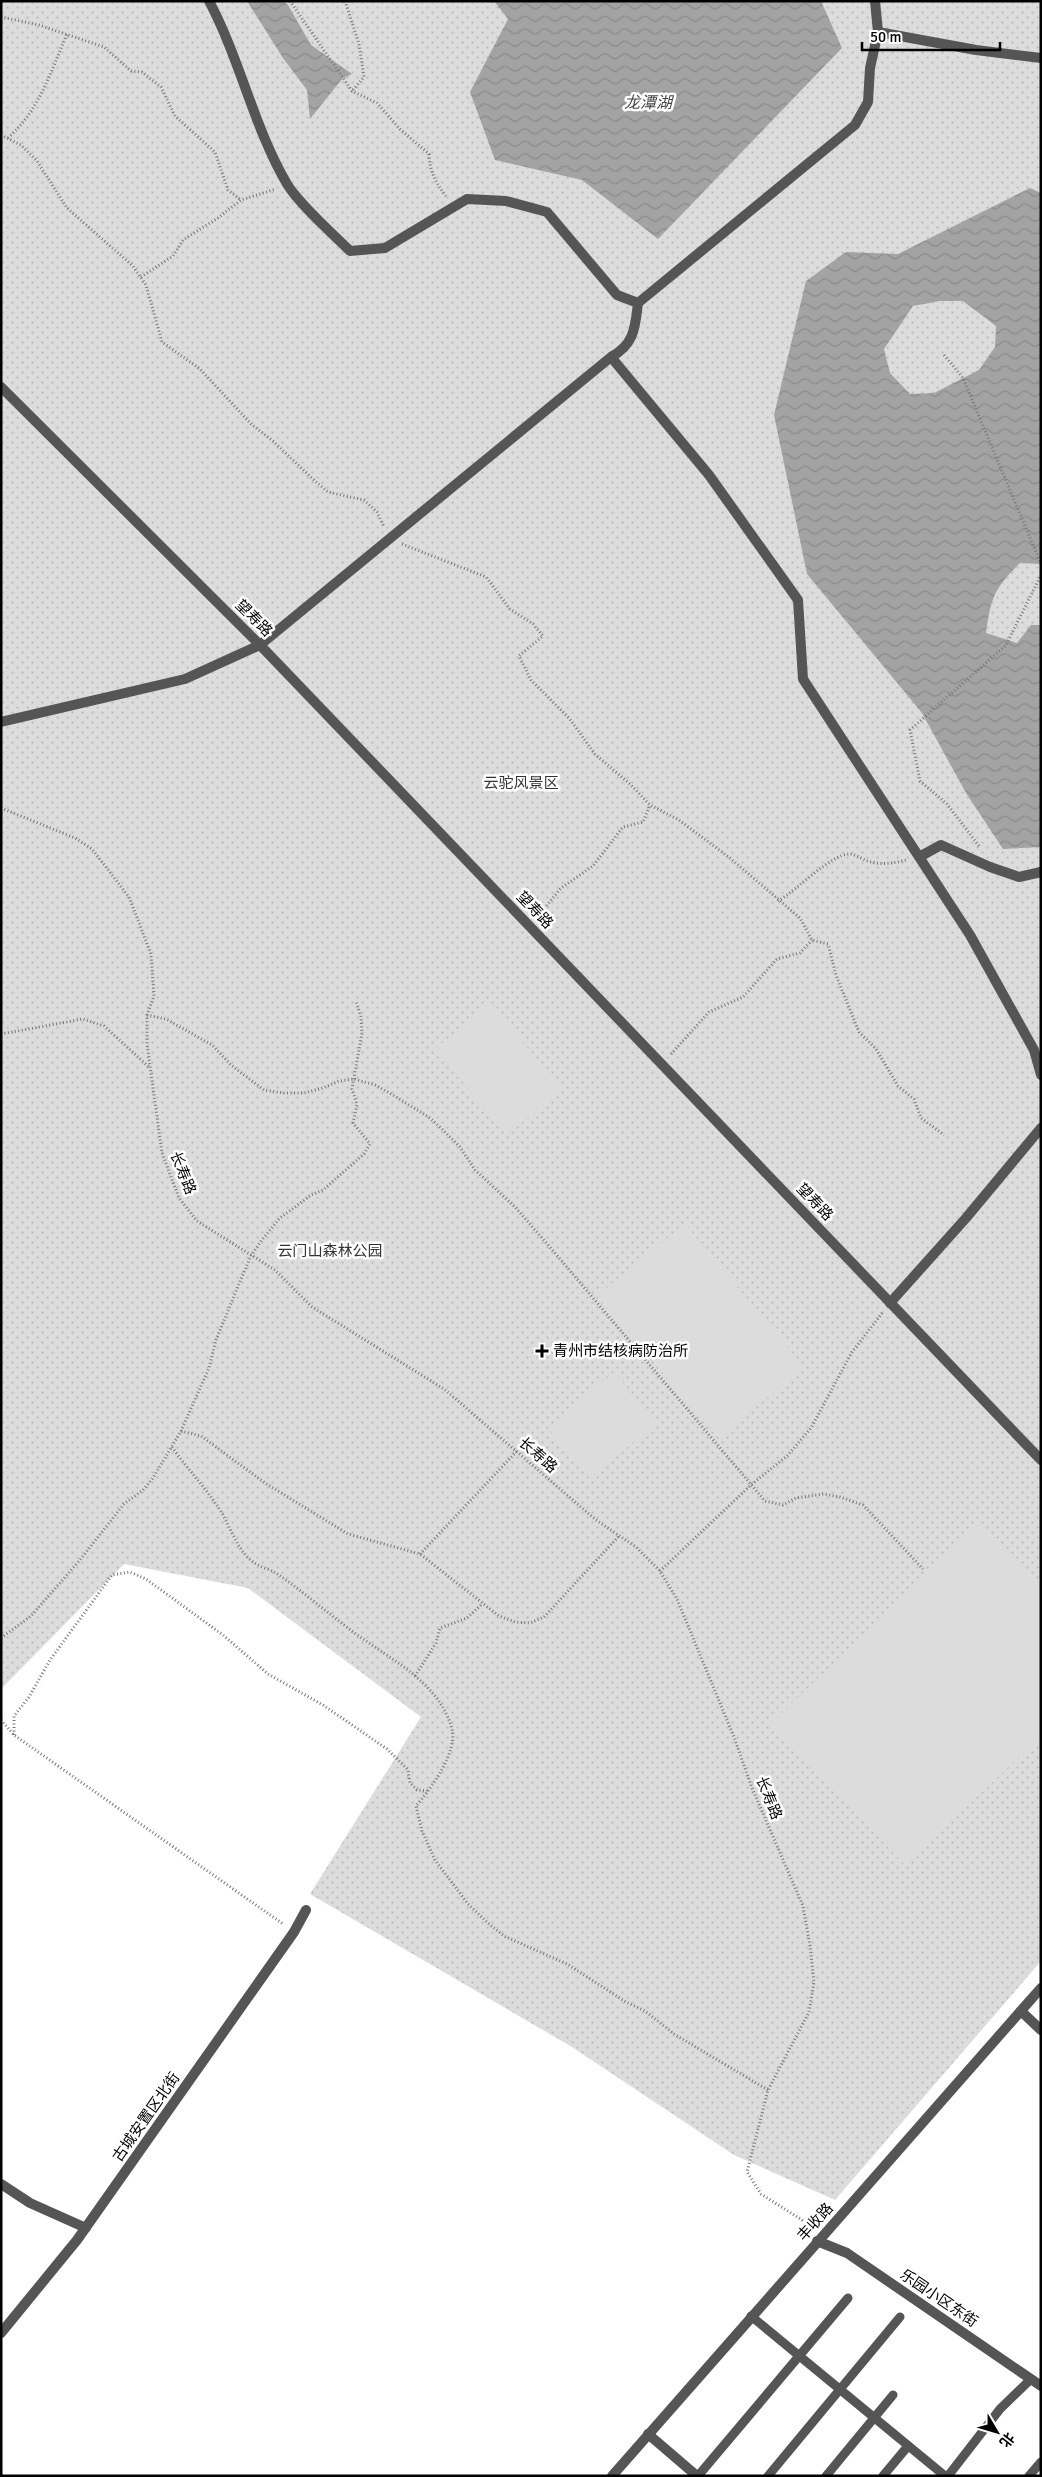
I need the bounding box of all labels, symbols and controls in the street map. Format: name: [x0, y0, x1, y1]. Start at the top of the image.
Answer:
scale bar: [862, 20, 1000, 52]
text: 50 m: [870, 28, 901, 46]
water label: 龙潭湖: [624, 93, 675, 113]
street label: 望寿路: [232, 596, 276, 640]
park label: 云驼风景区: [483, 774, 559, 792]
street label: 望寿路: [513, 888, 557, 932]
street label: 长寿路: [166, 1149, 200, 1197]
street label: 望寿路: [793, 1180, 837, 1224]
park label: 云门山森林公园: [277, 1242, 383, 1260]
place label: 青州市结核病防治所: [553, 1342, 688, 1360]
marker: 青州市结核病防治所: [535, 1344, 549, 1358]
street label: 长寿路: [515, 1433, 561, 1477]
street label: 长寿路: [752, 1774, 786, 1822]
street label: 古城安置区北街: [109, 2069, 183, 2165]
street label: 丰收路: [793, 2199, 837, 2245]
street label: 乐园小区东街: [897, 2265, 981, 2331]
north arrow: [972, 2407, 1022, 2457]
text: 北: [996, 2429, 1018, 2450]

